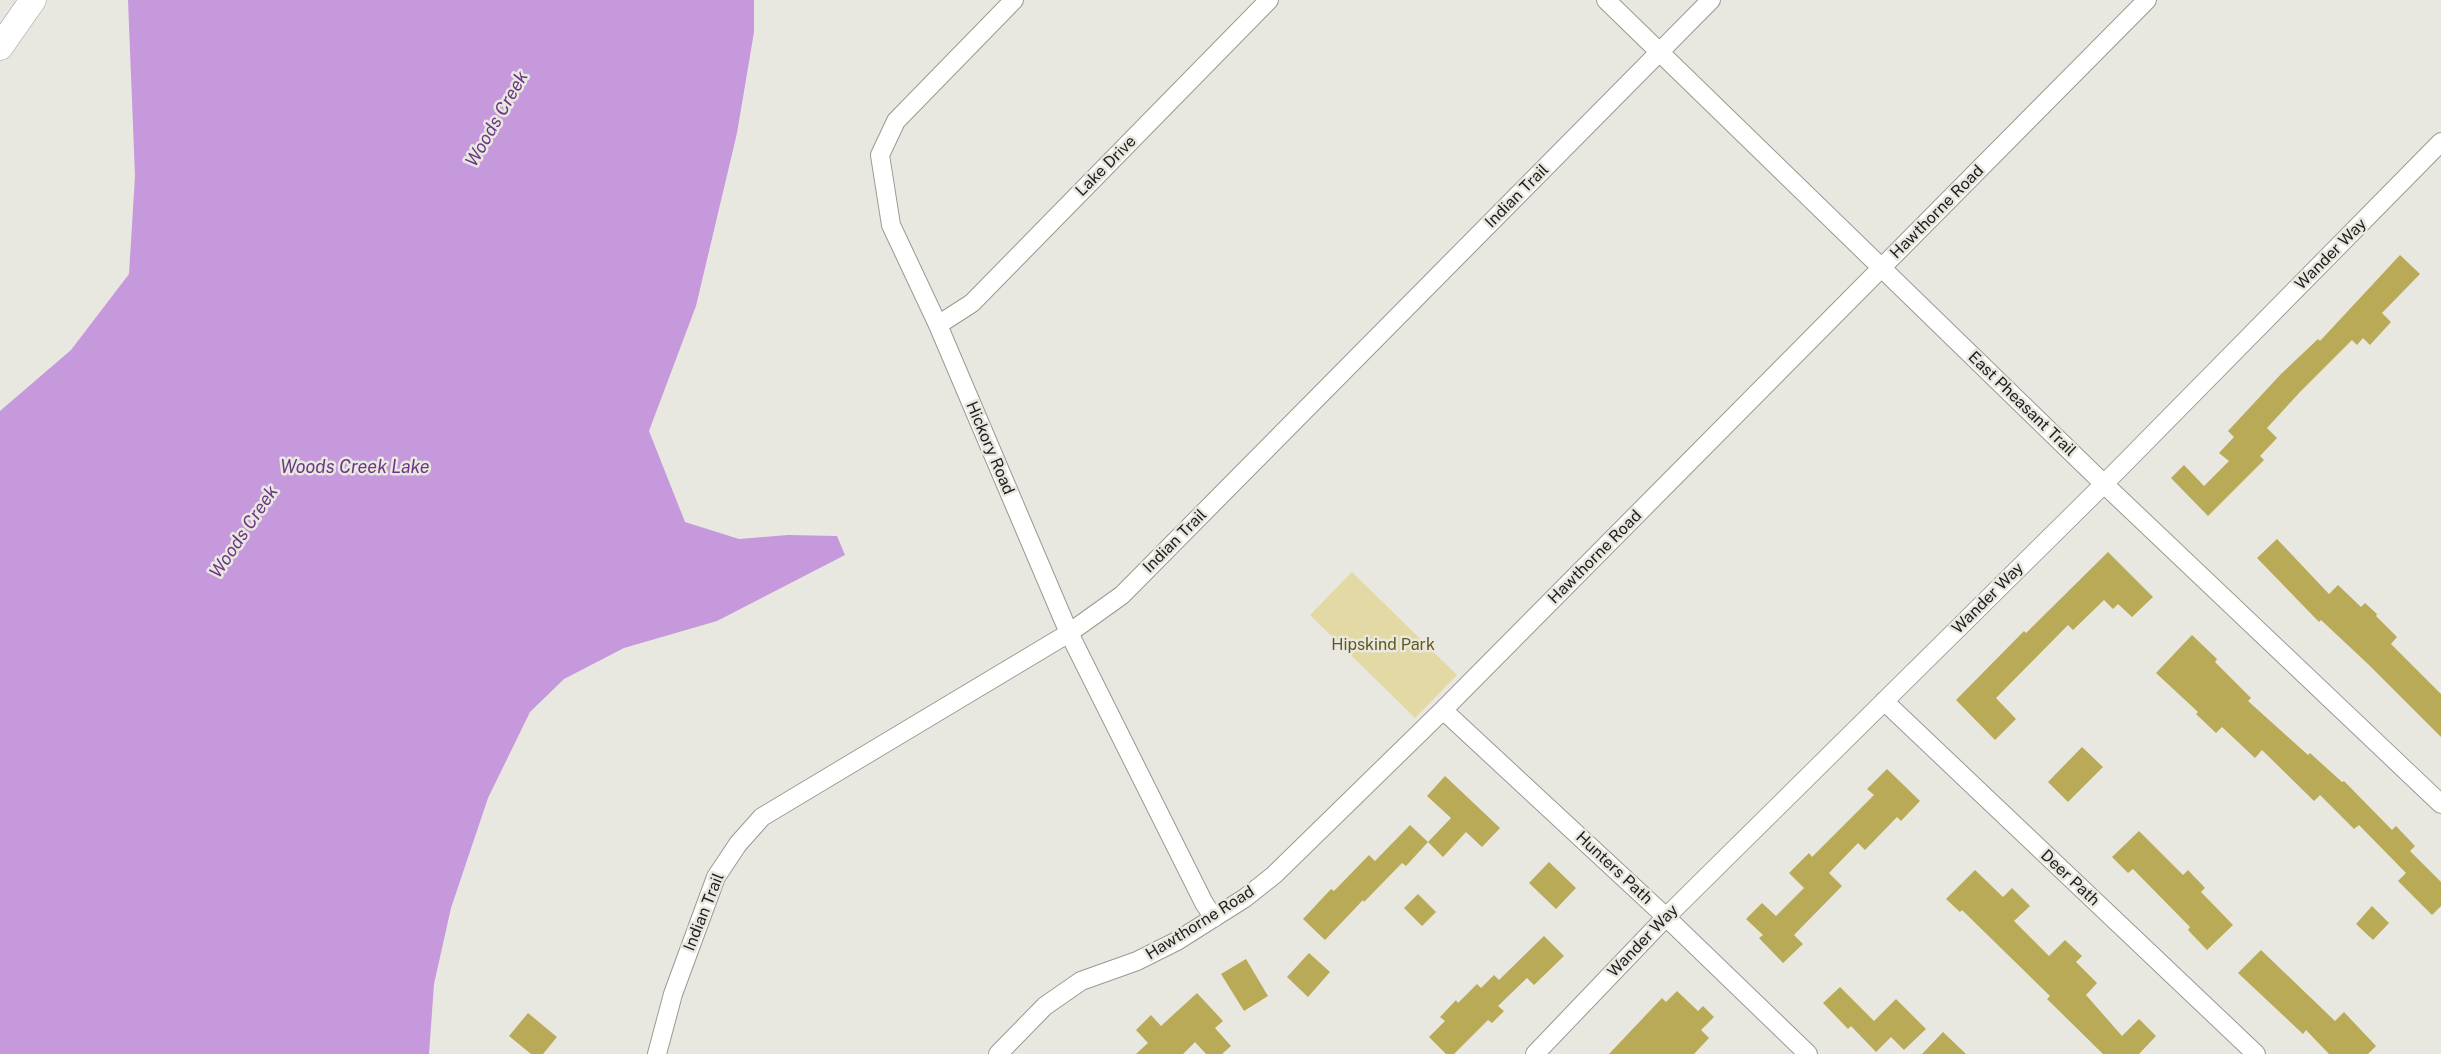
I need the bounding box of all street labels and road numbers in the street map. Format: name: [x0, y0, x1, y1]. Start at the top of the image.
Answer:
street label: Lake Drive: [1072, 132, 1140, 200]
street label: Indian Trail: [1481, 160, 1553, 232]
street label: Hawthorne Road: [1886, 161, 1988, 263]
street label: Wander Way: [2291, 214, 2371, 294]
street label: East Pheasant Trail: [1964, 348, 2080, 460]
street label: Hickory Road: [962, 399, 1018, 497]
street label: Indian Trail: [1139, 505, 1211, 577]
street label: Hawthorne Road: [1544, 506, 1646, 608]
street label: Wander Way: [1948, 558, 2028, 638]
street label: Hunters Path: [1572, 828, 1656, 908]
street label: Deer Path: [2037, 846, 2103, 910]
street label: Indian Trail: [680, 870, 728, 954]
street label: Hawthorne Road: [1142, 882, 1258, 964]
street label: Wander Way: [1604, 901, 1682, 981]

